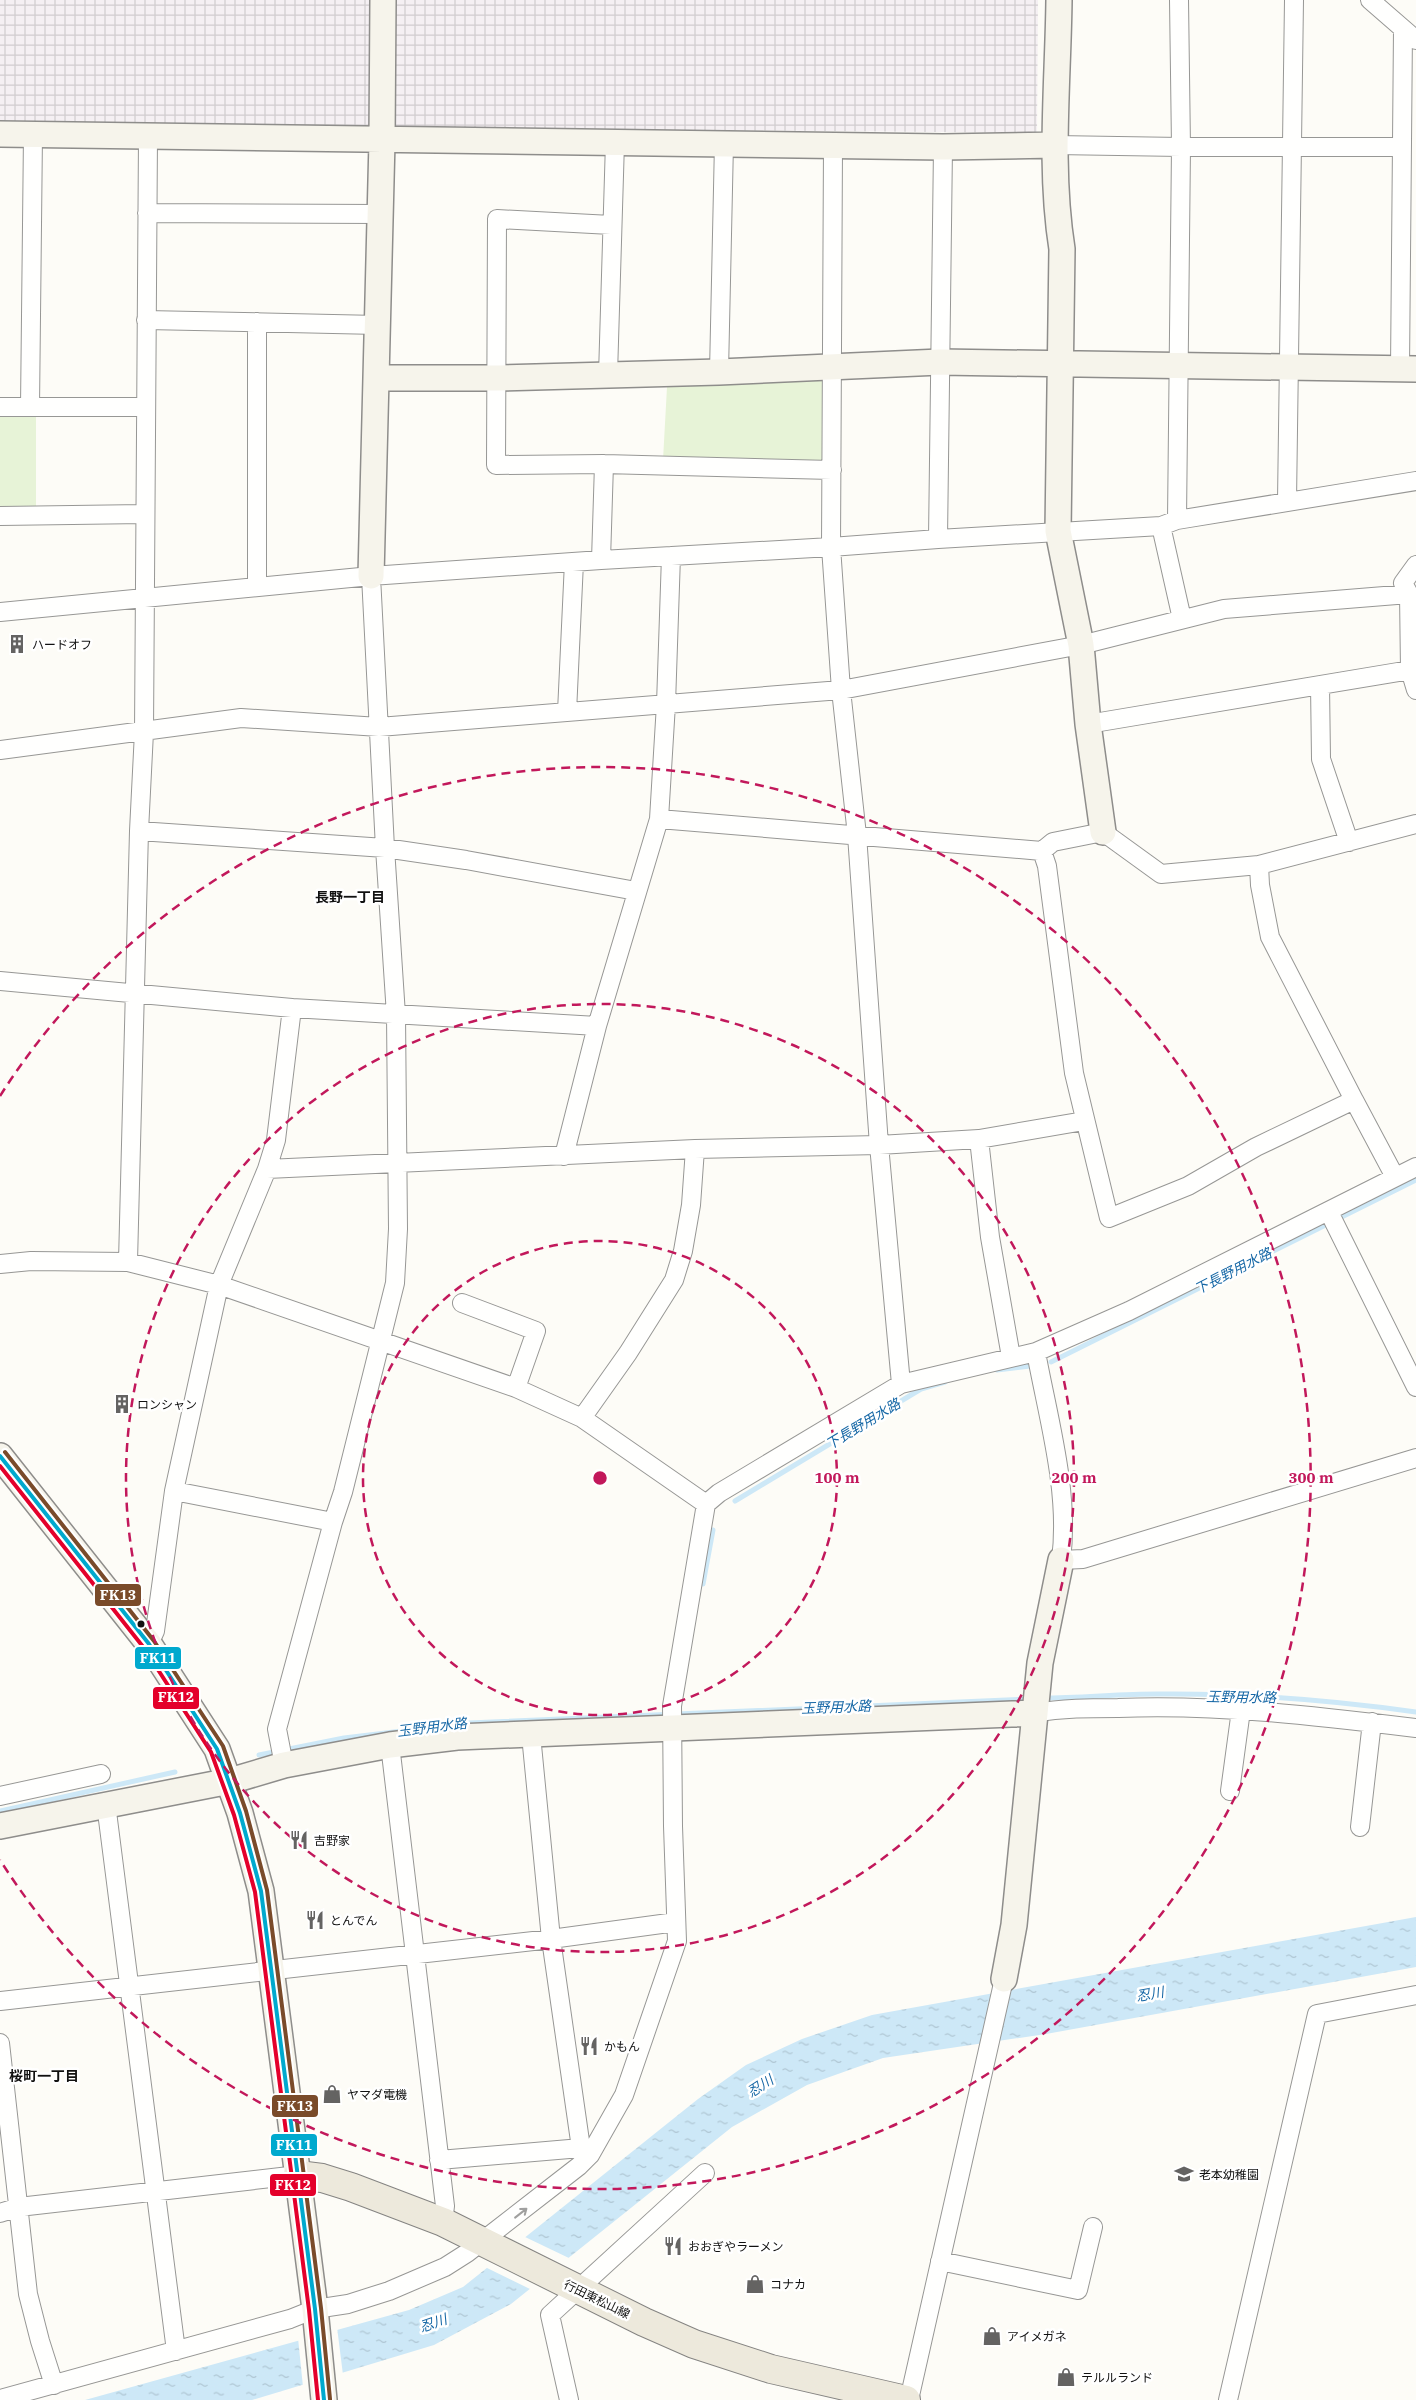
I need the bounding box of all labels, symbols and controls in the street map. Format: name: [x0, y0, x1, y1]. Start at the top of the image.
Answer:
building icon: ハードオフ: [6, 633, 28, 655]
place label: ハードオフ: [32, 637, 92, 652]
district label: 長野一丁目: [315, 888, 385, 906]
water label: 下長野用水路: [1191, 1243, 1275, 1298]
building icon: ロンシャン: [111, 1393, 133, 1415]
water label: 下長野用水路: [822, 1394, 904, 1453]
place label: ロンシャン: [137, 1397, 197, 1412]
text: 100 m: [814, 1468, 860, 1487]
text: 200 m: [1051, 1468, 1097, 1487]
text: 300 m: [1288, 1468, 1334, 1487]
centre of rings: [591, 1469, 609, 1487]
line badge: FK13: [94, 1583, 142, 1607]
text: FK13: [100, 1586, 136, 1604]
unlabelled marker: [136, 1619, 146, 1629]
line badge: FK11: [134, 1646, 182, 1670]
text: FK11: [140, 1649, 176, 1667]
line badge: FK12: [152, 1686, 200, 1710]
water label: 玉野用水路: [1206, 1687, 1277, 1707]
text: FK12: [158, 1688, 194, 1706]
water label: 玉野用水路: [801, 1697, 872, 1717]
water label: 玉野用水路: [396, 1714, 469, 1740]
restaurant icon: 吉野家: [288, 1829, 310, 1851]
place label: 吉野家: [314, 1833, 350, 1848]
restaurant icon: とんでん: [304, 1909, 326, 1931]
place label: とんでん: [330, 1913, 377, 1928]
water label: 忍川: [1135, 1982, 1167, 2005]
restaurant icon: かもん: [578, 2035, 600, 2057]
place label: かもん: [604, 2039, 640, 2054]
district label: 桜町一丁目: [9, 2067, 79, 2085]
water label: 忍川: [743, 2070, 778, 2101]
shop icon: ヤマダ電機: [321, 2083, 343, 2105]
place label: ヤマダ電機: [347, 2087, 407, 2102]
line badge: FK13: [271, 2094, 319, 2118]
text: FK13: [277, 2097, 313, 2115]
line badge: FK11: [270, 2133, 318, 2157]
text: FK11: [276, 2136, 312, 2154]
school or university icon: 老本幼稚園: [1173, 2163, 1195, 2185]
place label: 老本幼稚園: [1199, 2167, 1259, 2182]
line badge: FK12: [269, 2173, 317, 2197]
text: FK12: [275, 2176, 311, 2194]
one-way arrow: [514, 2208, 527, 2219]
restaurant icon: おおぎやラーメン: [662, 2235, 684, 2257]
place label: おおぎやラーメン: [688, 2239, 784, 2254]
shop icon: コナカ: [744, 2273, 766, 2295]
street label: 行田東松山線: [561, 2276, 633, 2322]
place label: コナカ: [770, 2277, 806, 2292]
water label: 忍川: [417, 2309, 451, 2336]
shop icon: アイメガネ: [981, 2325, 1003, 2347]
place label: アイメガネ: [1007, 2329, 1066, 2344]
shop icon: テルルランド: [1055, 2366, 1077, 2388]
place label: テルルランド: [1081, 2370, 1153, 2385]

